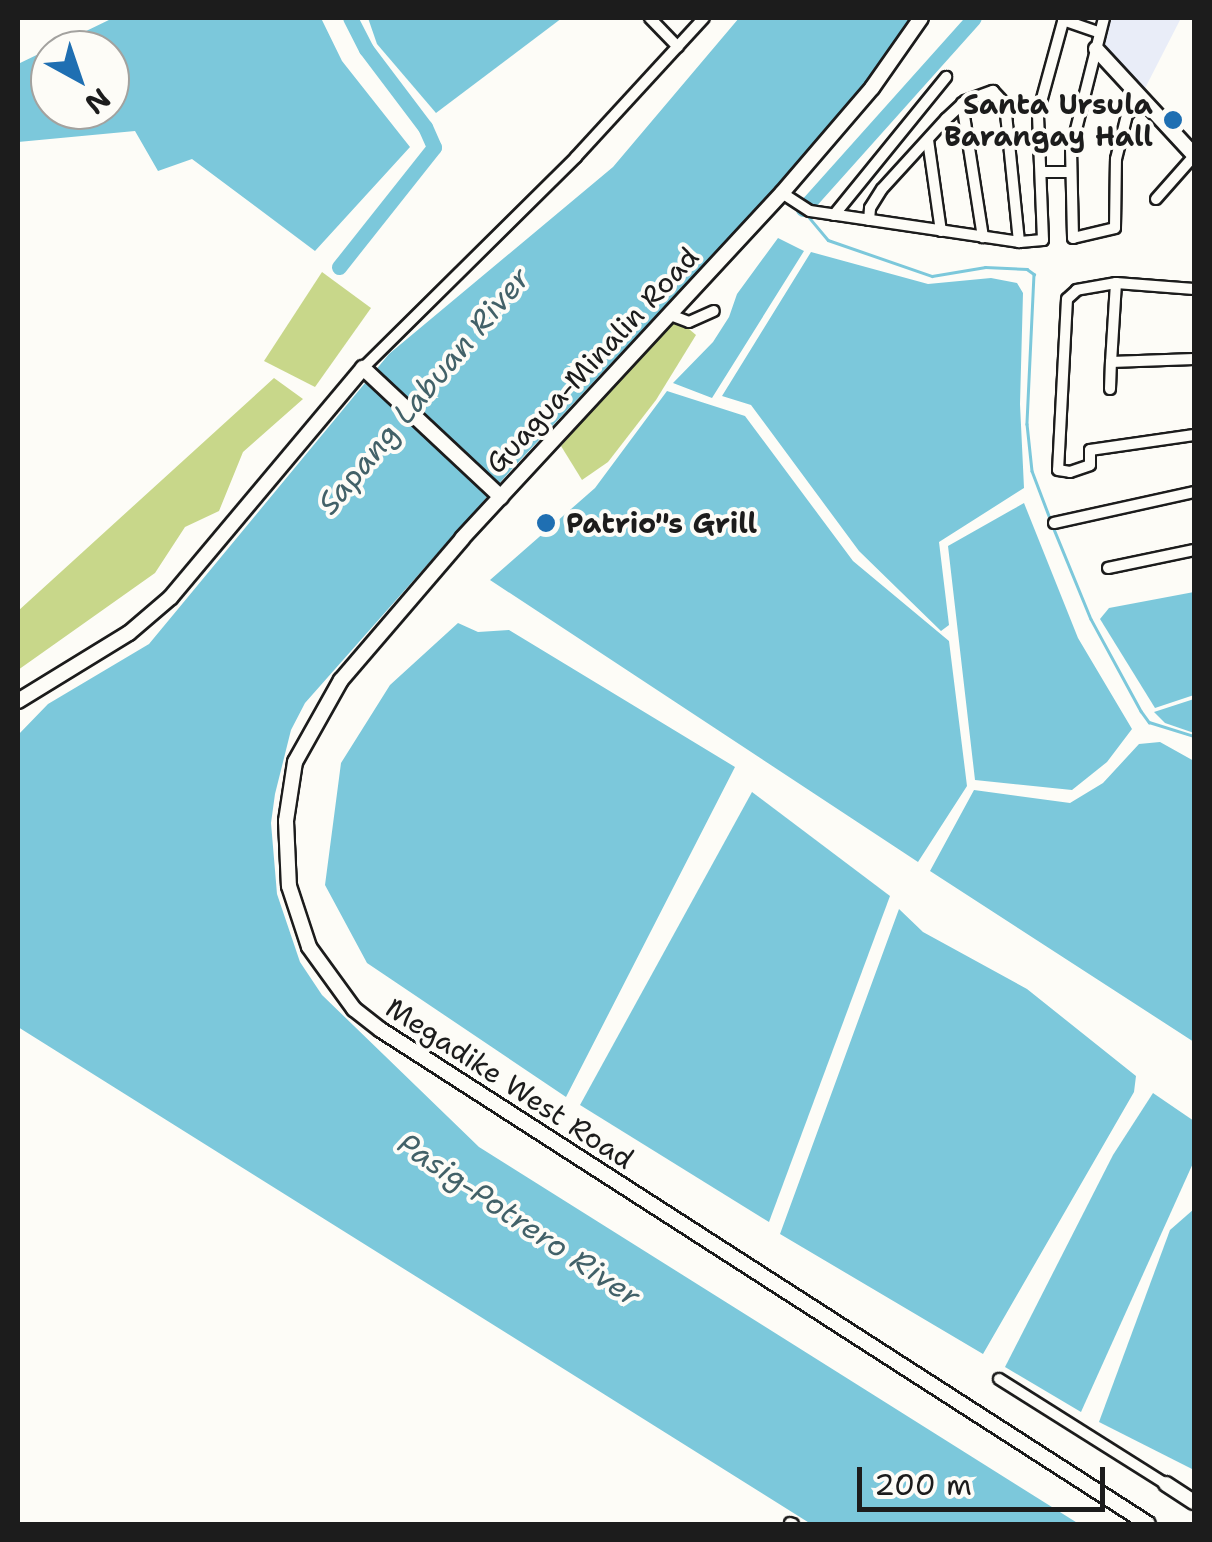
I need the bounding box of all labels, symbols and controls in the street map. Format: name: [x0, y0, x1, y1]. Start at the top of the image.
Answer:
north arrow: [30, 30, 130, 130]
text: N: [77, 80, 119, 123]
place label: Santa Ursula Barangay Hall: [944, 87, 1153, 153]
marker: Santa Ursula Barangay Hall: [1162, 109, 1184, 131]
street label: Guagua-Minalin Road: [479, 240, 705, 480]
water label: Sapang Labuan River: [310, 260, 538, 522]
place label: Patrio"s Grill: [566, 506, 757, 540]
marker: Patrio"s Grill: [535, 512, 557, 534]
street label: Megadike West Road: [380, 990, 640, 1176]
water label: Pasig-Potrero River: [391, 1125, 647, 1315]
scale bar: [862, 1447, 1110, 1509]
text: 200 m: [874, 1464, 972, 1505]

